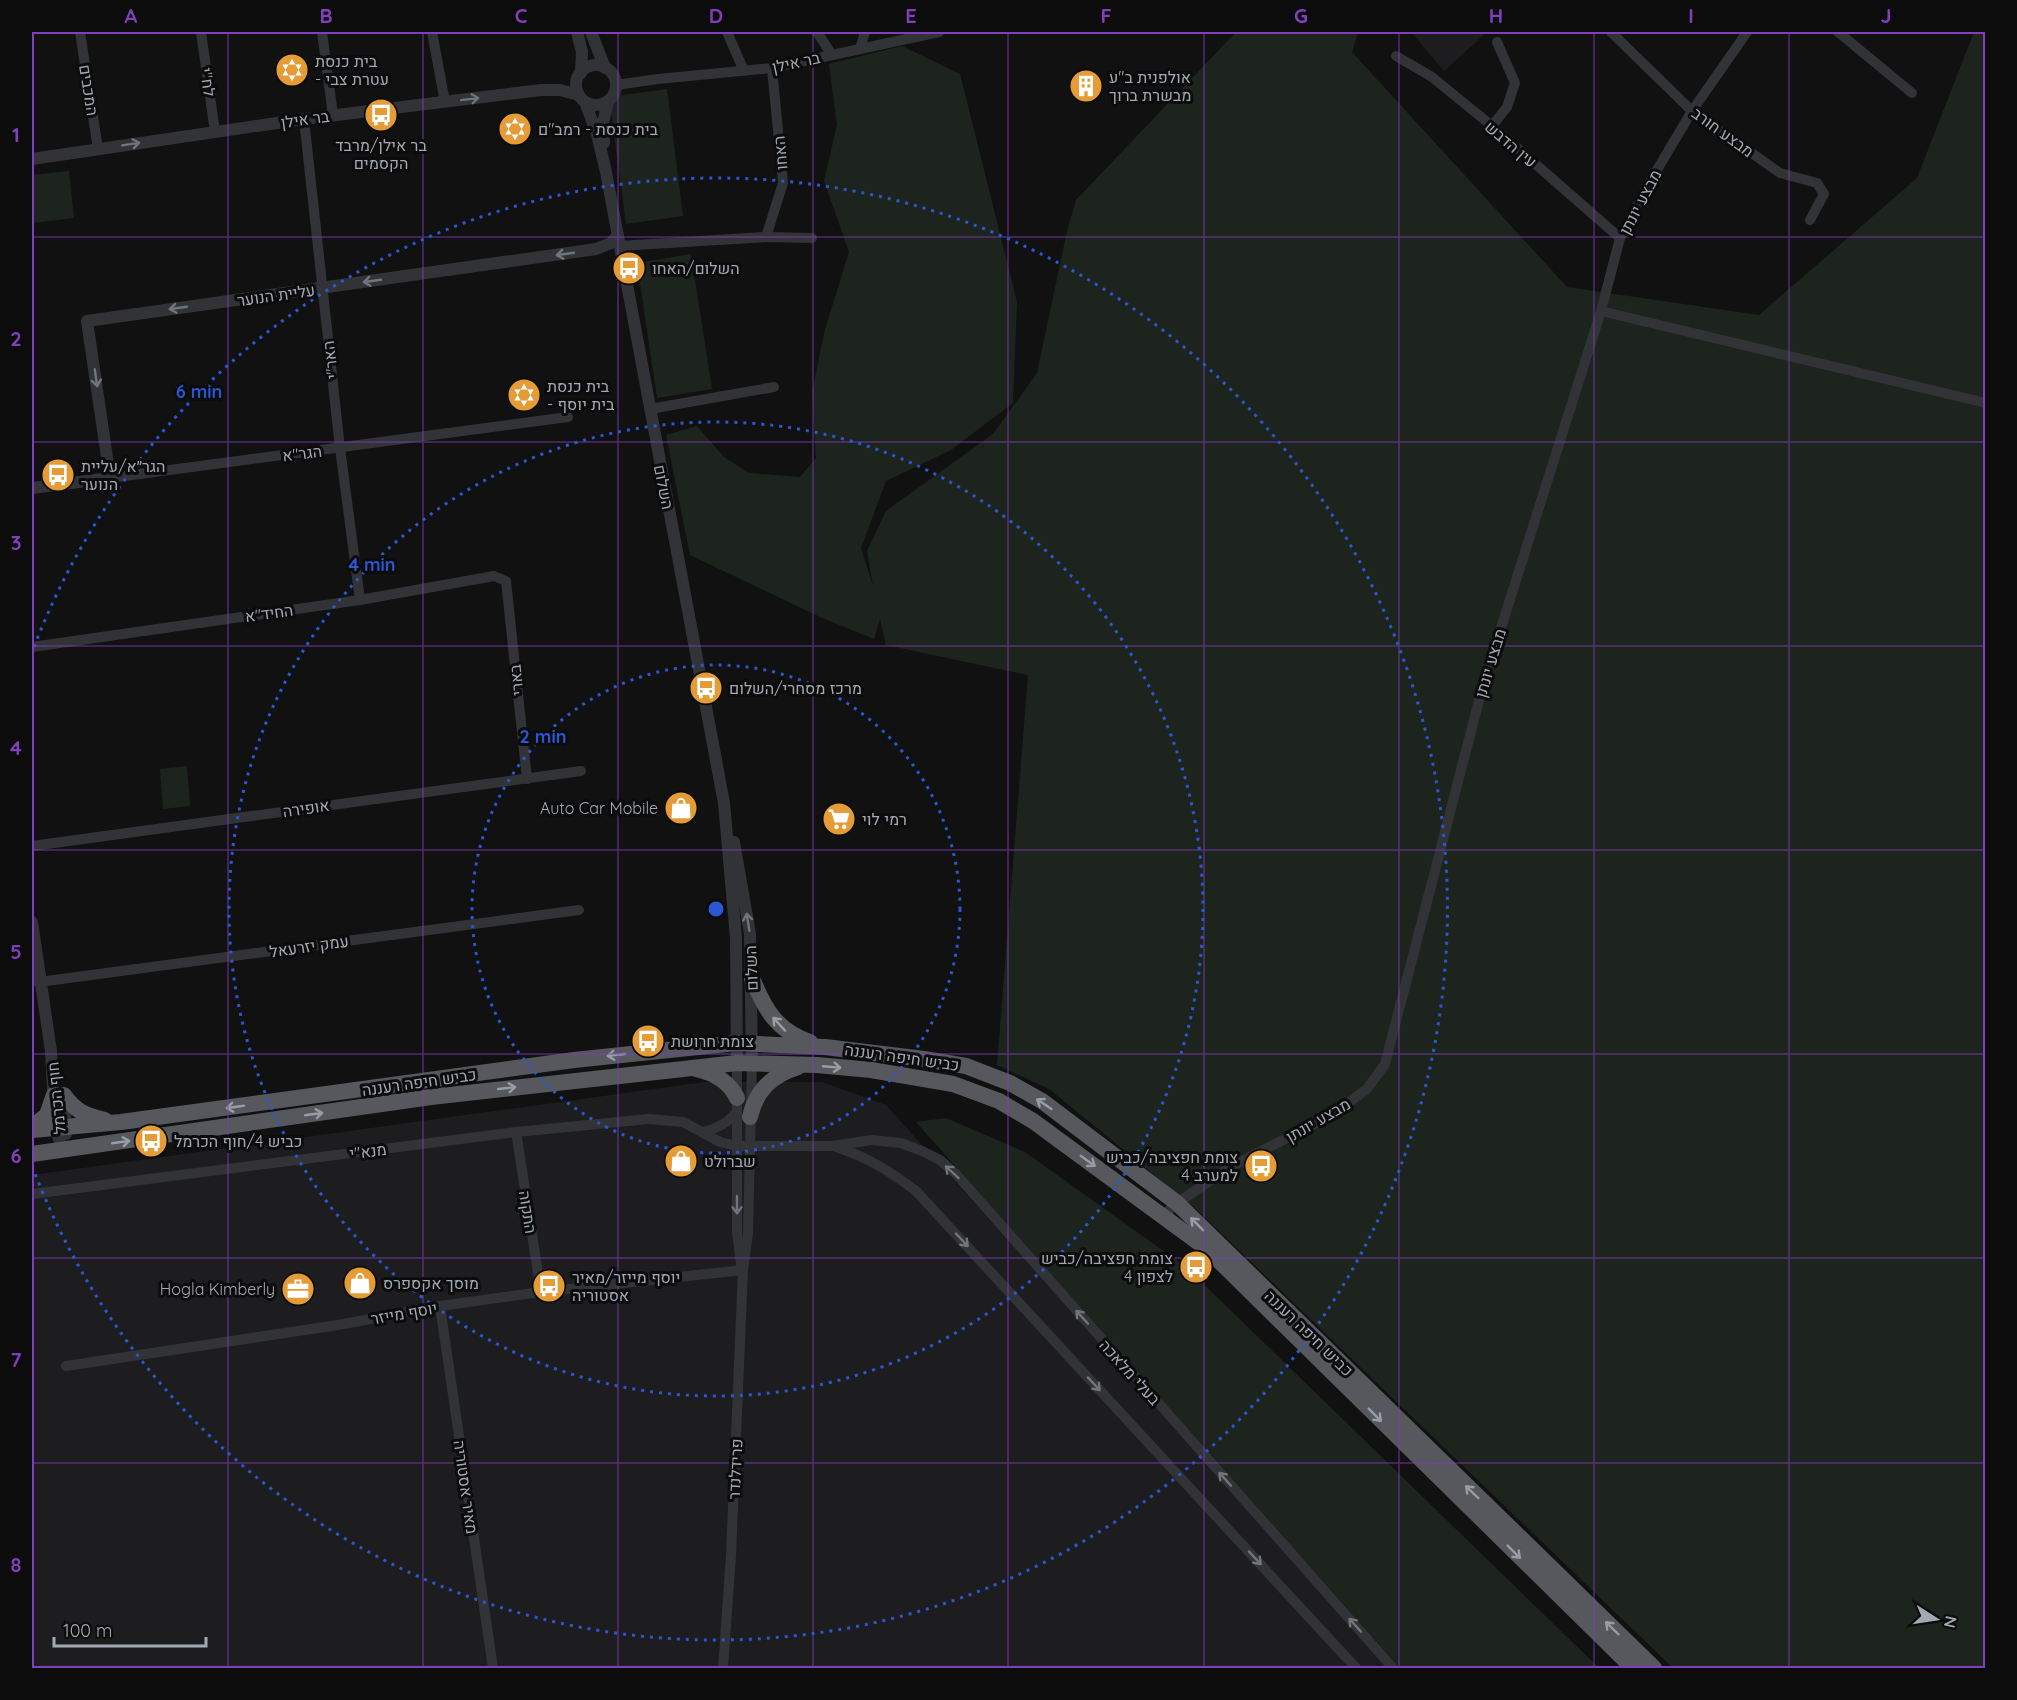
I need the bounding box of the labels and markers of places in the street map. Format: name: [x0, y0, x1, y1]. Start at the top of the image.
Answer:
place label: בית כנסת - עטרת צבי: [315, 51, 389, 89]
synagogue icon: בית כנסת - עטרת צבי: [274, 52, 310, 88]
place label: אולפנית ב"ע מבשרת ברוך: [1109, 67, 1191, 105]
building icon: אולפנית ב"ע מבשרת ברוך: [1068, 68, 1104, 104]
bus stop icon: בר אילן/מרבד הקסמים: [363, 97, 399, 133]
synagogue icon: בית כנסת - רמב"ם: [497, 111, 533, 147]
place label: בית כנסת - רמב"ם: [538, 119, 658, 139]
place label: בר אילן/מרבד הקסמים: [335, 135, 427, 173]
bus stop icon: השלום/האחו: [611, 250, 647, 286]
place label: השלום/האחו: [652, 258, 740, 278]
place label: בית כנסת - בית יוסף: [547, 376, 615, 414]
synagogue icon: בית כנסת - בית יוסף: [506, 377, 542, 413]
place label: הגר״א/עליית הנוער: [81, 456, 165, 494]
bus stop icon: הגר״א/עליית הנוער: [40, 457, 76, 493]
bus stop icon: מרכז מסחרי/השלום: [688, 670, 724, 706]
place label: מרכז מסחרי/השלום: [729, 678, 862, 698]
shop icon: Auto Car Mobile: [663, 790, 699, 826]
place label: Auto Car Mobile: [540, 798, 658, 818]
supermarket icon: רמי לוי: [821, 801, 857, 837]
place label: רמי לוי: [862, 809, 907, 829]
centre of rings: [706, 899, 726, 919]
bus stop icon: צומת חרושת: [630, 1023, 666, 1059]
place label: צומת חרושת: [671, 1031, 754, 1051]
bus stop icon: כביש 4/חוף הכרמל: [133, 1123, 169, 1159]
place label: כביש 4/חוף הכרמל: [174, 1131, 302, 1151]
shop icon: שברולט: [663, 1143, 699, 1179]
place label: צומת חפציבה/כביש 4 למערב: [1106, 1147, 1238, 1185]
bus stop icon: צומת חפציבה/כביש 4 למערב: [1243, 1148, 1279, 1184]
place label: שברולט: [704, 1151, 756, 1171]
place label: צומת חפציבה/כביש 4 לצפון: [1041, 1248, 1173, 1286]
bus stop icon: צומת חפציבה/כביש 4 לצפון: [1178, 1249, 1214, 1285]
shop icon: מוסך אקספרס: [342, 1265, 378, 1301]
place label: יוסף מייזר/מאיר אסטוריה: [572, 1267, 680, 1305]
bus stop icon: יוסף מייזר/מאיר אסטוריה: [531, 1268, 567, 1304]
office icon: Hogla Kimberly: [280, 1271, 316, 1307]
place label: מוסך אקספרס: [383, 1273, 479, 1293]
place label: Hogla Kimberly: [160, 1279, 275, 1299]

